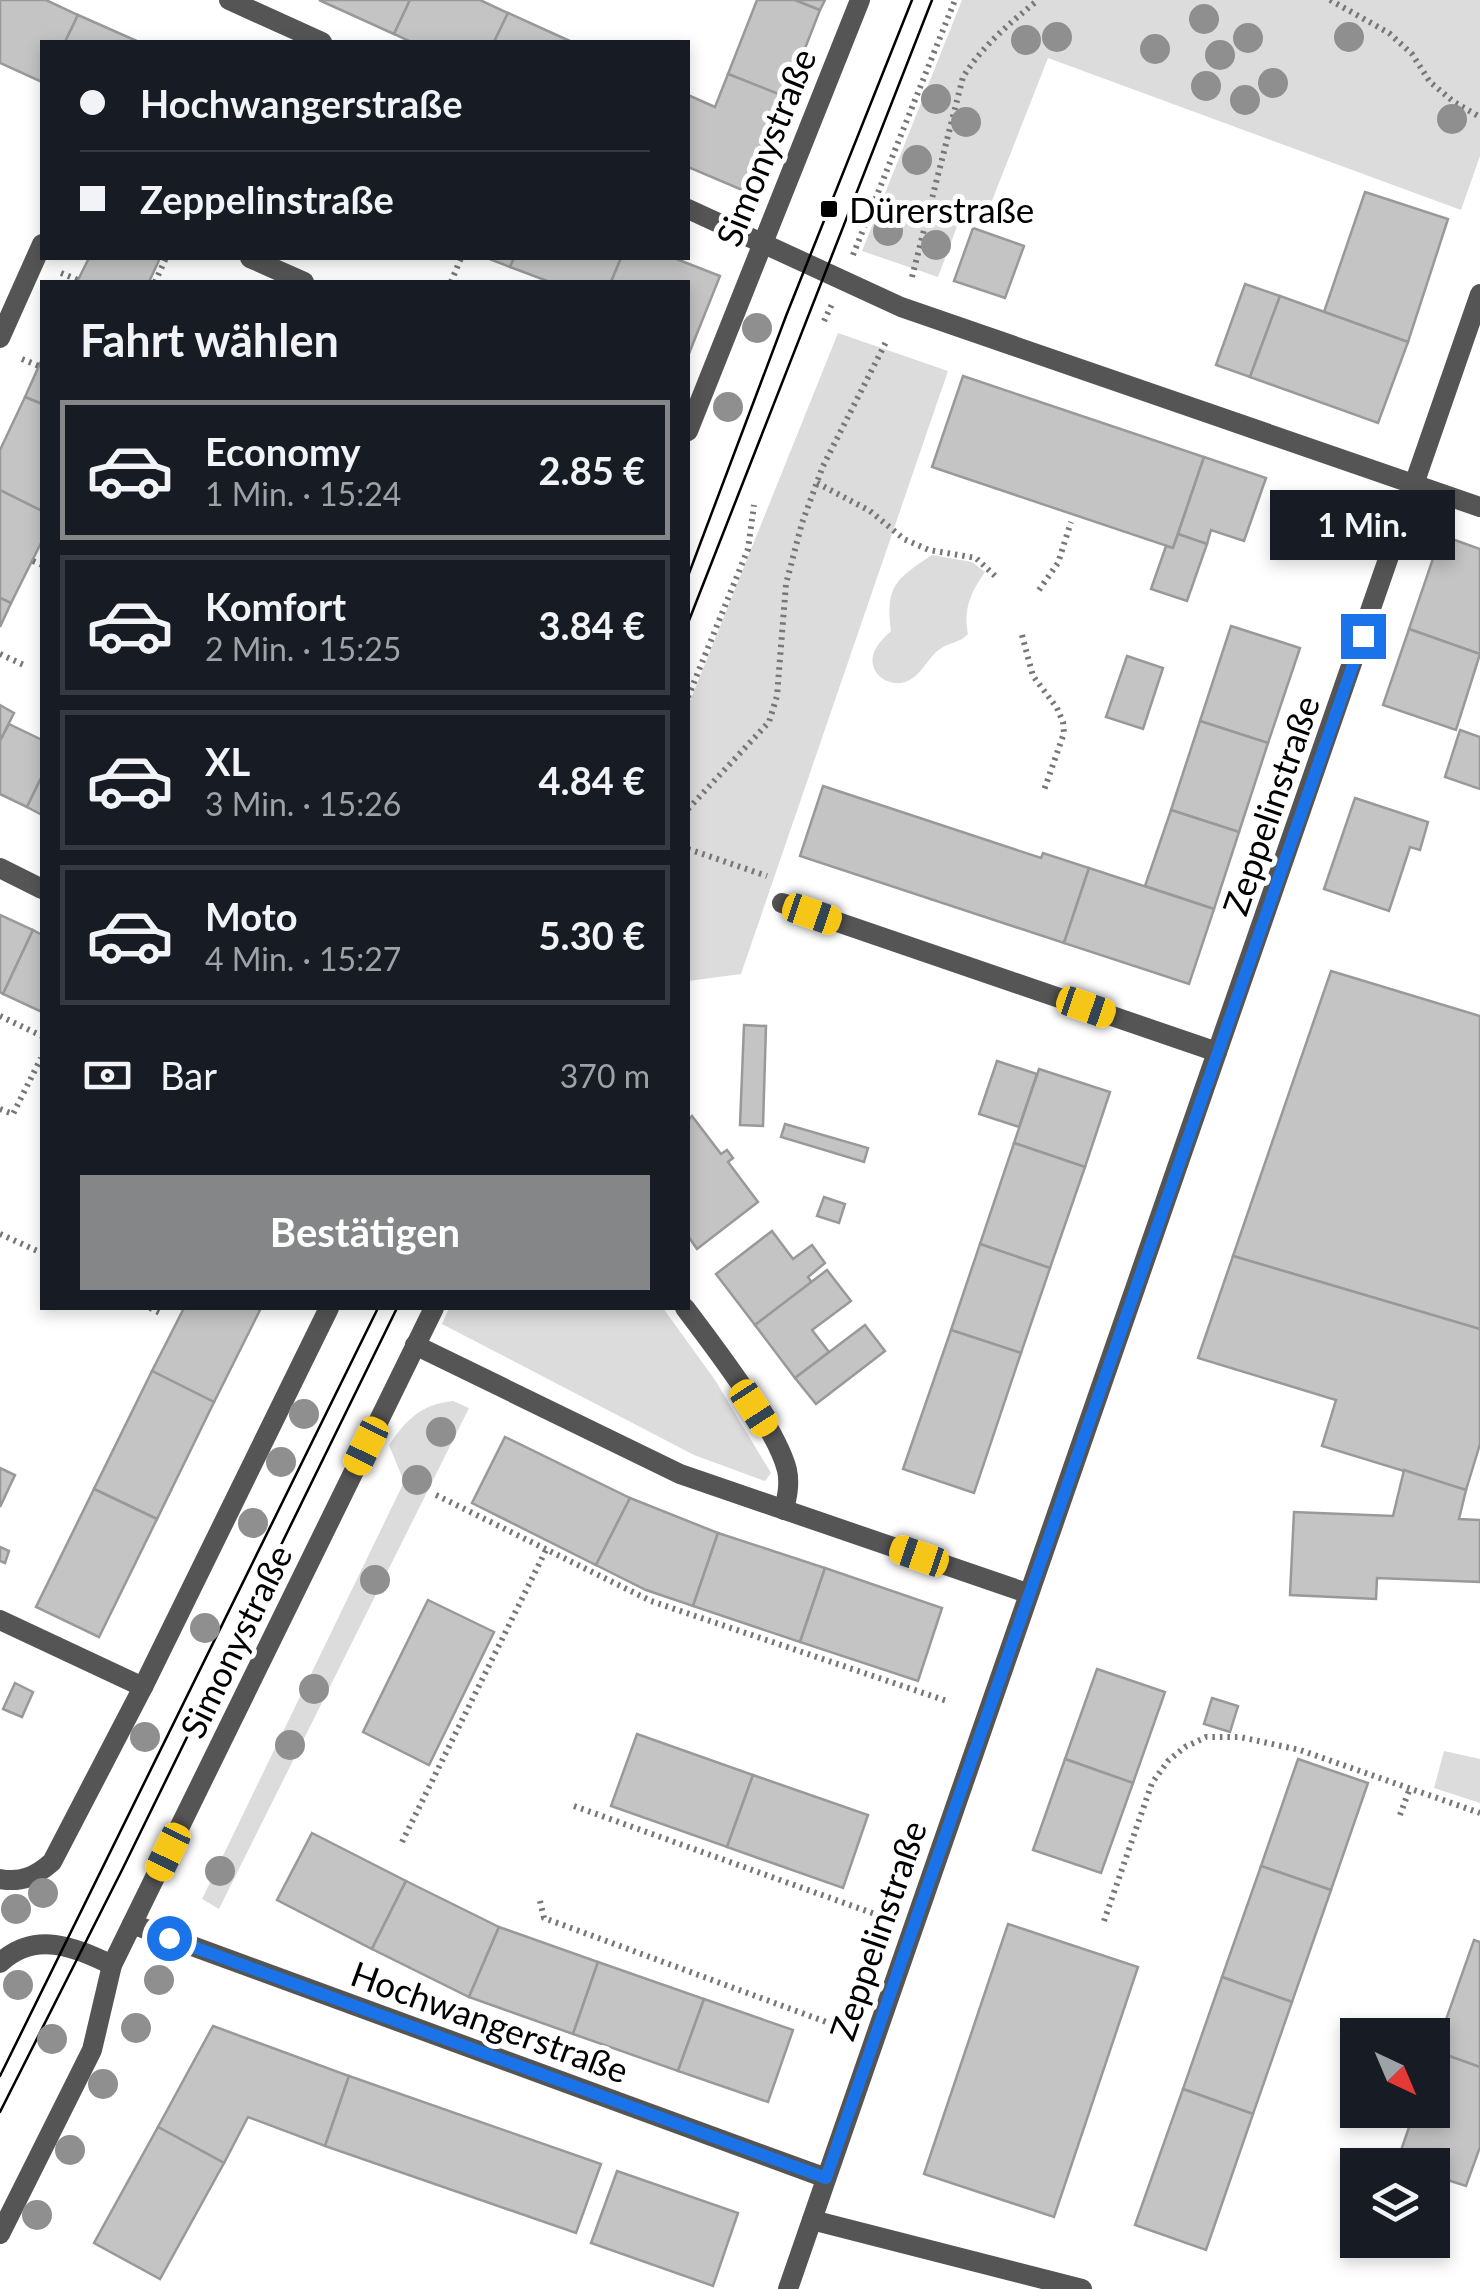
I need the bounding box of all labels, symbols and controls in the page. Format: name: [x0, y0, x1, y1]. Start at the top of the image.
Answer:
street label: Simonystraße: [706, 42, 824, 252]
text: Hochwangerstraße: [140, 80, 462, 126]
text: Zeppelinstraße: [140, 176, 394, 222]
place label: Dürerstraße: [849, 188, 1034, 230]
marker: Dürerstraße: [818, 198, 840, 220]
text: Fahrt wählen: [80, 313, 339, 367]
icon: car: [85, 425, 175, 515]
text: Economy: [205, 428, 360, 474]
text: 2.85 €: [539, 447, 645, 493]
text: 1 Min. · 15:24: [205, 474, 401, 513]
callout: 1 Min.: [1270, 491, 1456, 561]
text: 1 Min.: [1317, 505, 1408, 544]
icon: car: [85, 580, 175, 670]
text: Komfort: [205, 583, 346, 629]
text: 3.84 €: [539, 602, 645, 648]
route end: [1341, 614, 1386, 659]
text: 2 Min. · 15:25: [205, 629, 401, 668]
street label: Zeppelinstraße: [1213, 690, 1327, 920]
icon: car: [85, 735, 175, 825]
text: XL: [205, 738, 250, 784]
text: 4.84 €: [539, 757, 645, 803]
text: 3 Min. · 15:26: [205, 784, 401, 823]
icon: car: [85, 890, 175, 980]
car: [779, 890, 845, 938]
text: Moto: [205, 893, 298, 939]
text: 5.30 €: [539, 912, 645, 958]
text: 4 Min. · 15:27: [205, 939, 401, 978]
car: [1053, 983, 1119, 1031]
icon: cash: [80, 1048, 135, 1103]
text: Bar: [160, 1052, 217, 1098]
text: 370 m: [560, 1056, 650, 1095]
button: Bestätigen: [80, 1175, 650, 1290]
car: [725, 1375, 783, 1441]
car: [339, 1412, 393, 1480]
car: [886, 1532, 952, 1580]
street label: Simonystraße: [170, 1538, 300, 1744]
street label: Zeppelinstraße: [820, 1815, 934, 2045]
car: [141, 1818, 195, 1886]
route start: [147, 1916, 192, 1961]
street label: Hochwangerstraße: [346, 1951, 634, 2091]
north arrow: [1340, 2018, 1450, 2128]
map controls: [1340, 2018, 1450, 2258]
button: layers: [1340, 2148, 1450, 2258]

